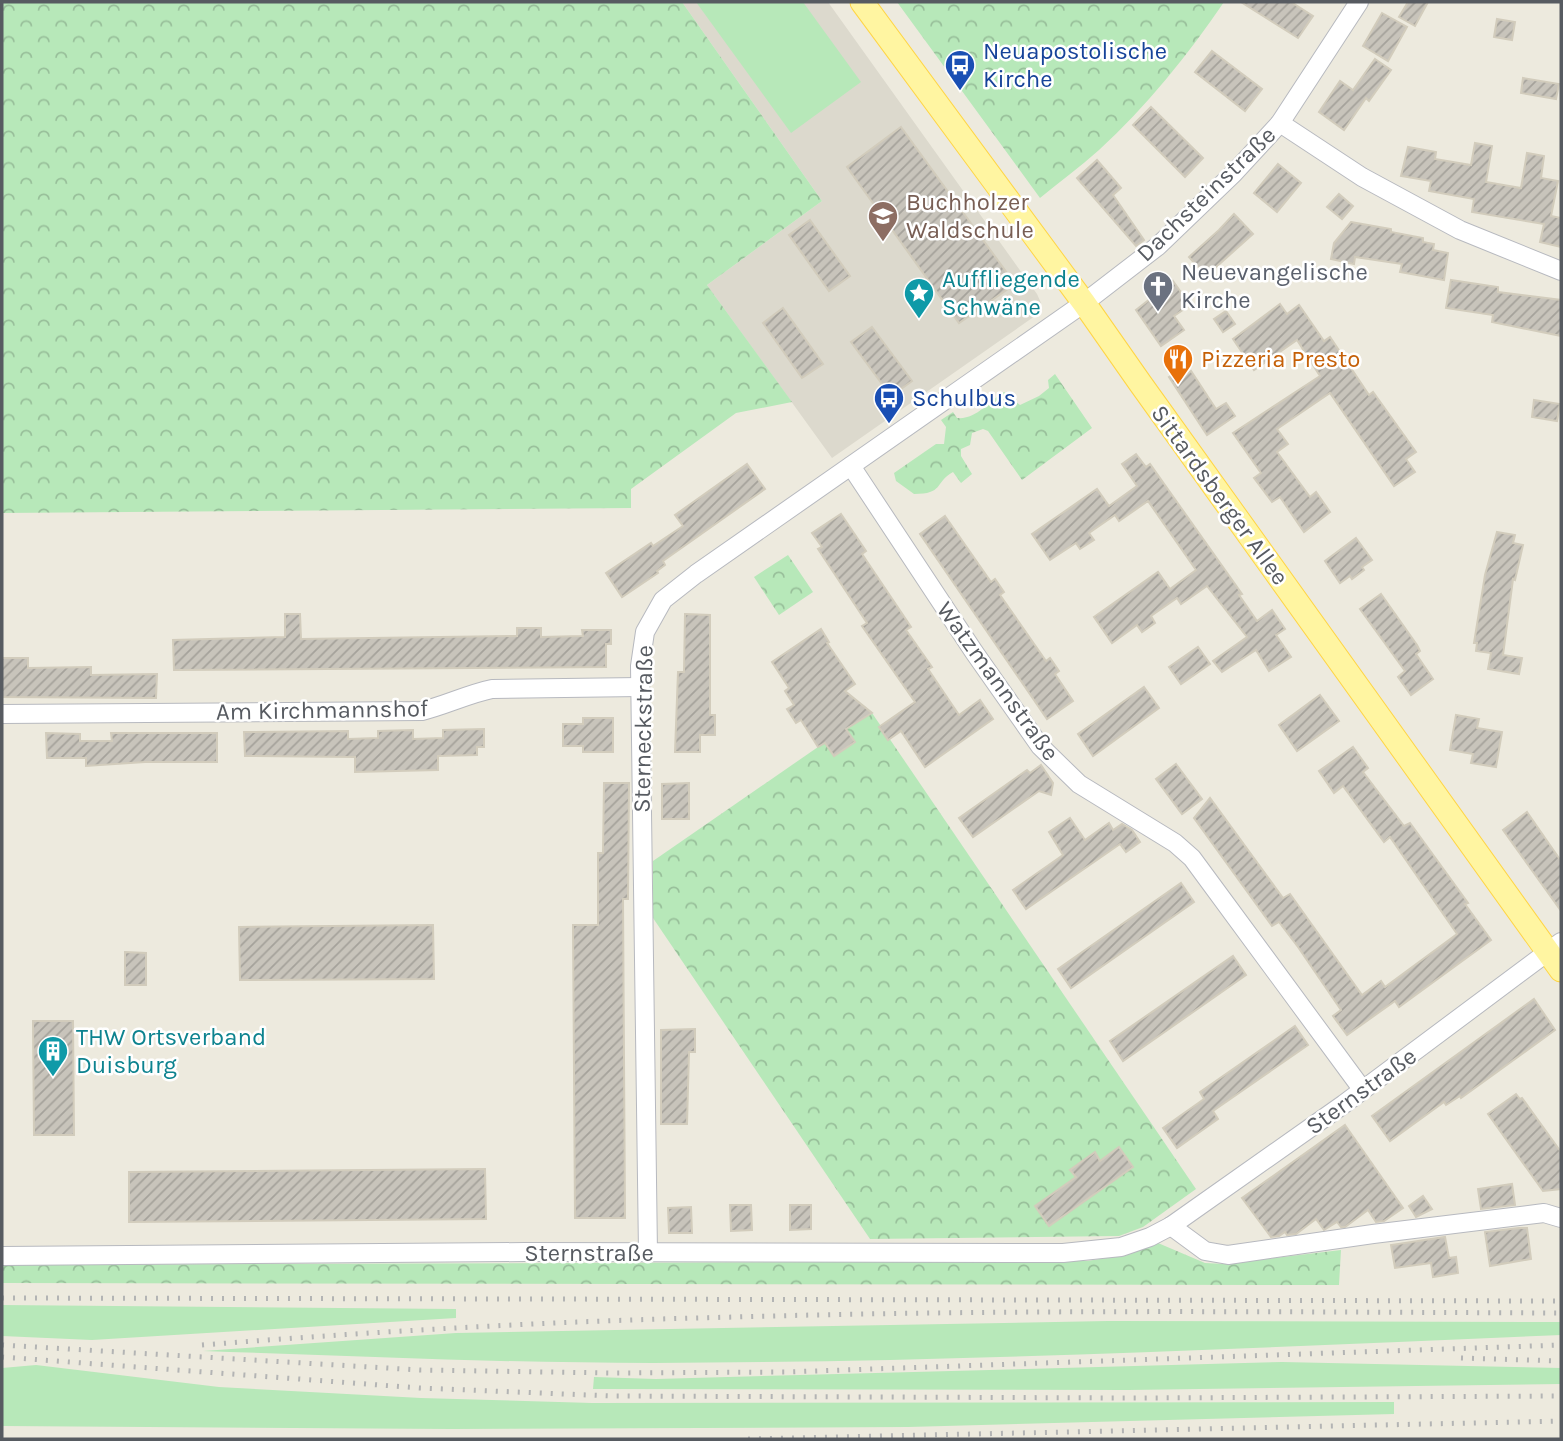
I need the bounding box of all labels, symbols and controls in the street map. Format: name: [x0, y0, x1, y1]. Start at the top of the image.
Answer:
place label: Neuapostolische Kirche: [983, 37, 1167, 93]
bus stop icon: Neuapostolische Kirche: [943, 48, 977, 92]
street label: Dachsteinstraße: [1131, 121, 1281, 267]
place label: Buchholzer Waldschule: [906, 188, 1034, 244]
school or university icon: Buchholzer Waldschule: [866, 199, 900, 243]
place label: Neuevangelische Kirche: [1181, 258, 1368, 314]
place label: Auffliegende Schwäne: [942, 265, 1080, 321]
church icon: Neuevangelische Kirche: [1141, 269, 1175, 313]
place icon: Auffliegende Schwäne: [902, 276, 936, 320]
restaurant icon: Pizzeria Presto: [1161, 342, 1195, 386]
place label: Pizzeria Presto: [1201, 345, 1360, 373]
bus stop icon: Schulbus: [872, 381, 906, 425]
place label: Schulbus: [912, 384, 1016, 412]
street label: Sittardsberger Allee: [1145, 400, 1295, 590]
street label: Watzmannstraße: [931, 596, 1065, 766]
street label: Sterneckstraße: [628, 645, 658, 813]
street label: Am Kirchmannshof: [216, 694, 429, 726]
place label: THW Ortsverband Duisburg: [76, 1023, 266, 1079]
building icon: THW Ortsverband Duisburg: [36, 1034, 70, 1078]
street label: Sternstraße: [1300, 1042, 1422, 1140]
street label: Sternstraße: [524, 1239, 654, 1267]

